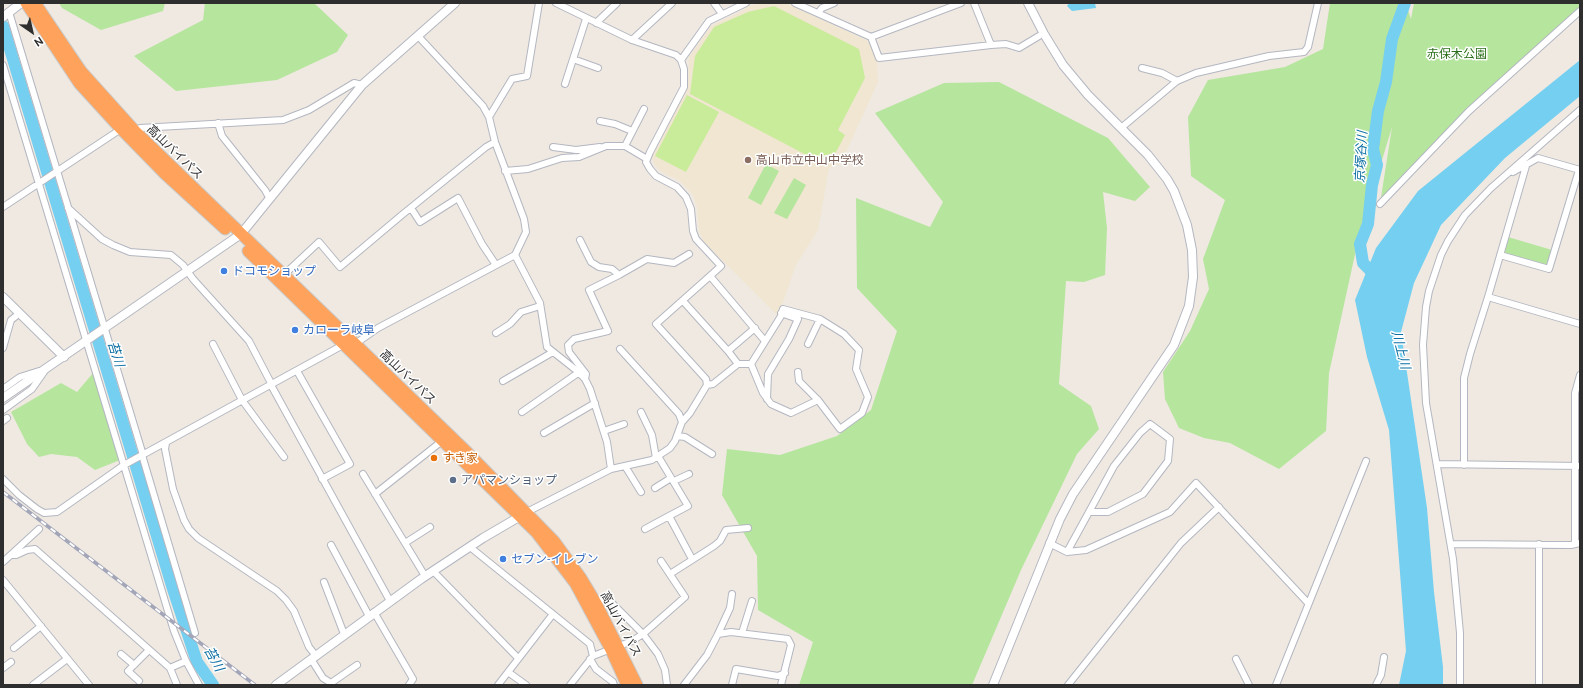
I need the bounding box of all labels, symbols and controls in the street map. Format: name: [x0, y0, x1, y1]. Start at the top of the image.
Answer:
north arrow: [12, 12, 52, 52]
text: N: [32, 35, 45, 49]
park label: 赤保木公園: [1427, 47, 1487, 61]
street label: 高山バイパス: [144, 122, 206, 182]
water label: 京塚谷川: [1352, 131, 1370, 183]
place label: 高山市立中山中学校: [756, 153, 864, 167]
marker: 高山市立中山中学校: [743, 155, 753, 165]
place label: ドコモショップ: [232, 264, 316, 278]
marker: ドコモショップ: [219, 266, 229, 276]
place label: カローラ岐阜: [303, 323, 375, 337]
marker: カローラ岐阜: [290, 325, 300, 335]
water label: 川上川: [1389, 329, 1413, 371]
water label: 苔川: [105, 339, 127, 369]
street label: 高山バイパス: [377, 347, 439, 407]
place label: すき家: [442, 451, 478, 465]
marker: すき家: [429, 453, 439, 463]
place label: アパマンショップ: [461, 473, 557, 487]
marker: アパマンショップ: [448, 475, 458, 485]
place label: セブン-イレブン: [511, 552, 598, 566]
marker: セブン-イレブン: [498, 554, 508, 564]
street label: 高山バイパス: [598, 589, 644, 659]
water label: 苔川: [201, 644, 227, 674]

